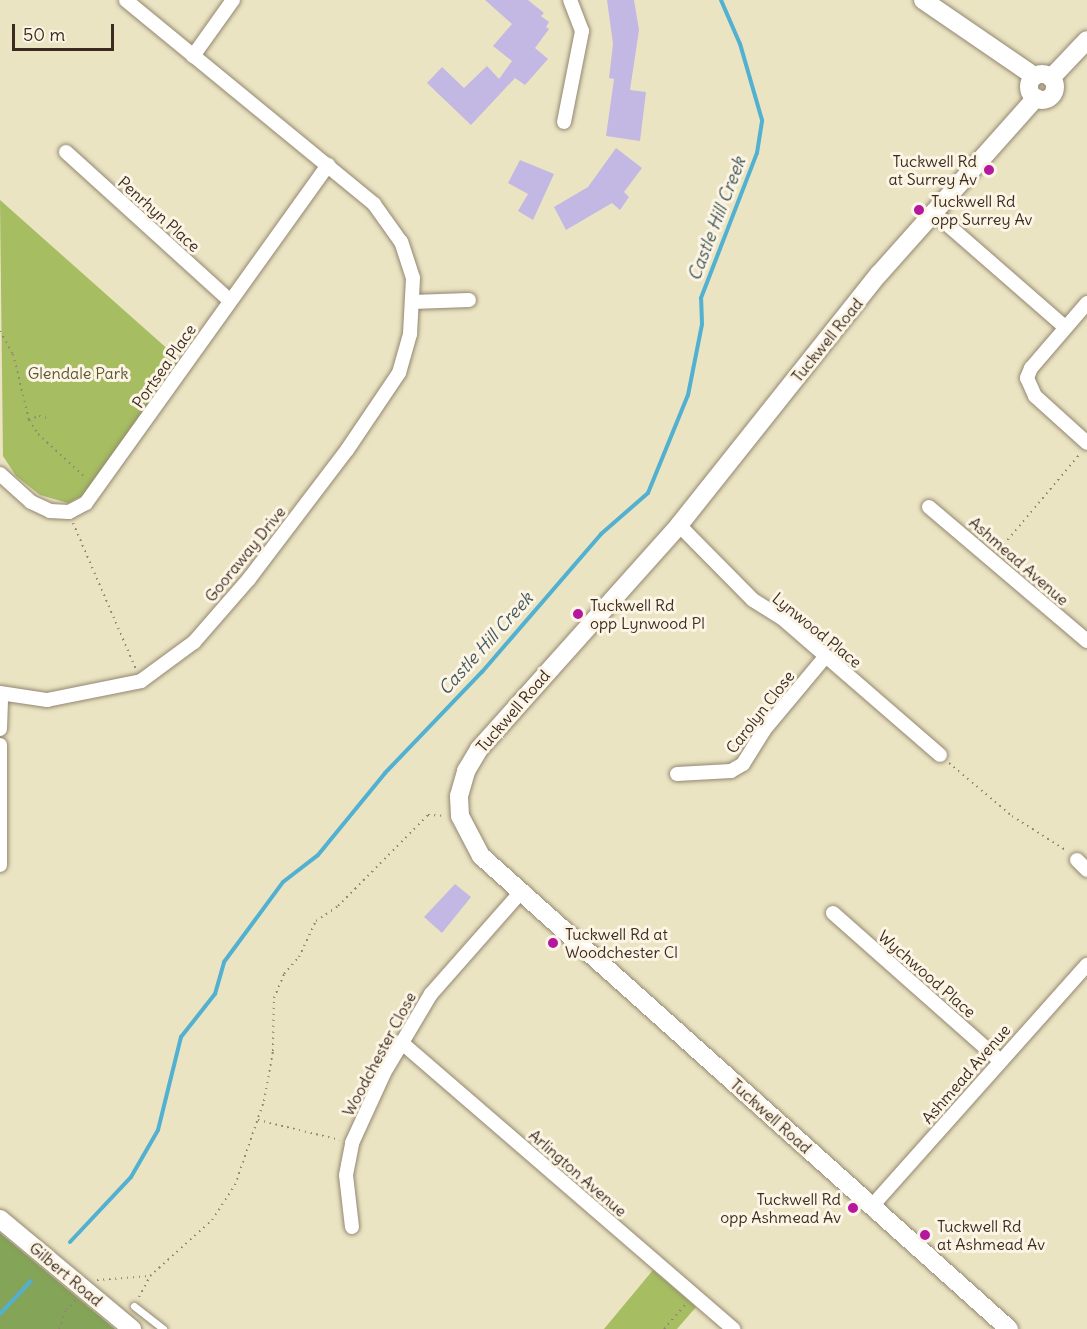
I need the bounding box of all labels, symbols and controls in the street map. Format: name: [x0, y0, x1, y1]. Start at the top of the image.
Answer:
scale bar: [15, 12, 117, 50]
text: 50 m: [23, 23, 65, 46]
place label: Tuckwell Rd at Surrey Av: [888, 151, 977, 189]
water label: Castle Hill Creek: [684, 154, 750, 284]
marker: Tuckwell Rd at Surrey Av: [982, 163, 996, 177]
street label: Penrhyn Place: [114, 172, 204, 256]
place label: Tuckwell Rd opp Surrey Av: [931, 191, 1032, 229]
marker: Tuckwell Rd opp Surrey Av: [912, 203, 926, 217]
street label: Tuckwell Road: [787, 294, 867, 386]
street label: Portsea Place: [128, 320, 200, 412]
park label: Glendale Park: [28, 363, 128, 383]
street label: Gooraway Drive: [201, 502, 289, 606]
street label: Ashmead Avenue: [965, 513, 1073, 609]
water label: Castle Hill Creek: [434, 588, 538, 700]
street label: Lynwood Place: [769, 588, 865, 672]
place label: Tuckwell Rd opp Lynwood Pl: [590, 595, 705, 633]
marker: Tuckwell Rd opp Lynwood Pl: [571, 607, 585, 621]
street label: Tuckwell Road: [472, 666, 554, 756]
street label: Carolyn Close: [722, 667, 798, 757]
place label: Tuckwell Rd at Woodchester Cl: [565, 924, 678, 962]
street label: Wychwood Place: [874, 926, 980, 1022]
marker: Tuckwell Rd at Woodchester Cl: [546, 936, 560, 950]
street label: Woodchester Close: [338, 989, 420, 1119]
street label: Ashmead Avenue: [918, 1020, 1014, 1128]
street label: Tuckwell Road: [726, 1075, 816, 1157]
street label: Arlington Avenue: [525, 1125, 631, 1221]
place label: Tuckwell Rd opp Ashmead Av: [720, 1189, 841, 1227]
marker: Tuckwell Rd opp Ashmead Av: [846, 1201, 860, 1215]
place label: Tuckwell Rd at Ashmead Av: [937, 1216, 1045, 1254]
marker: Tuckwell Rd at Ashmead Av: [918, 1228, 932, 1242]
street label: Gilbert Road: [26, 1238, 106, 1310]

